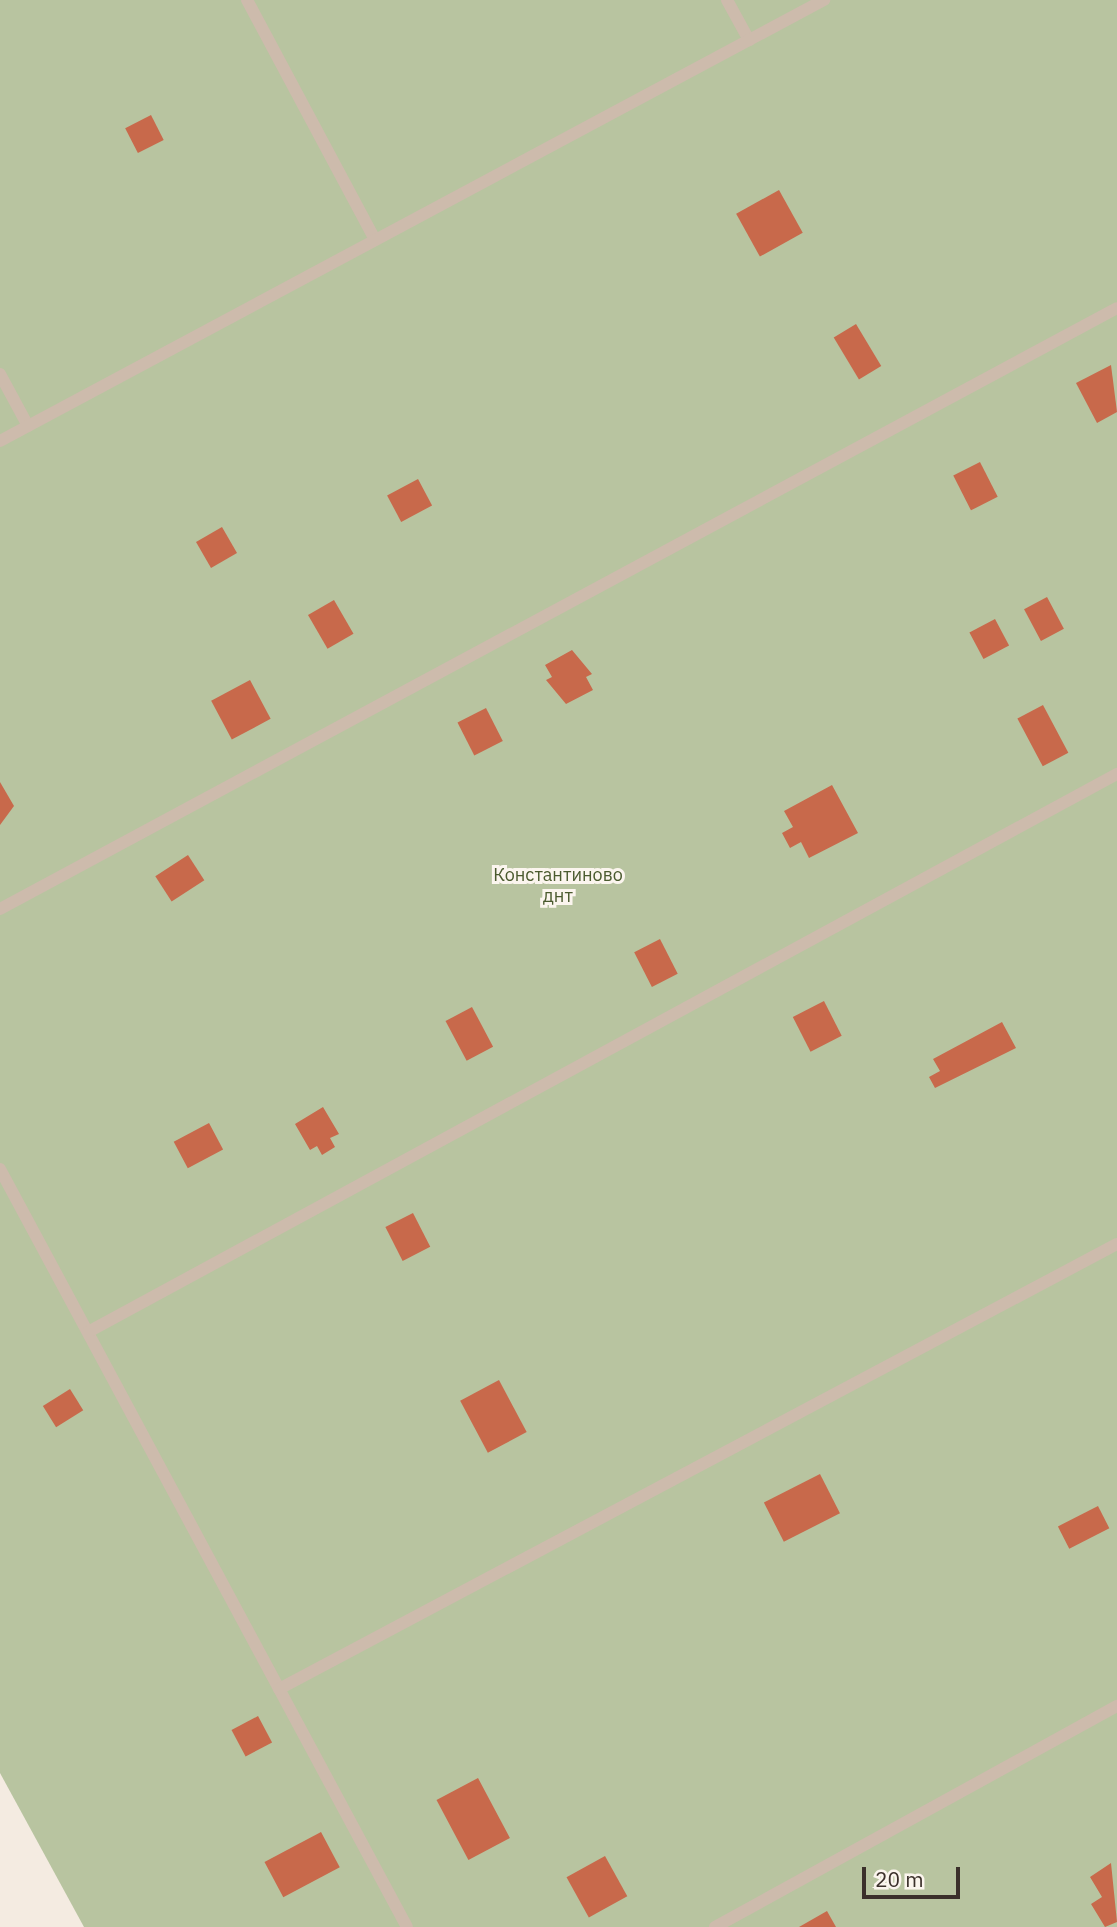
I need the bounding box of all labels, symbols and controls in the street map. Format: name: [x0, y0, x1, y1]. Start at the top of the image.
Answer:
park label: Константиново днт: [493, 865, 623, 908]
scale bar: [865, 1854, 963, 1898]
text: 20 m: [875, 1865, 924, 1893]

